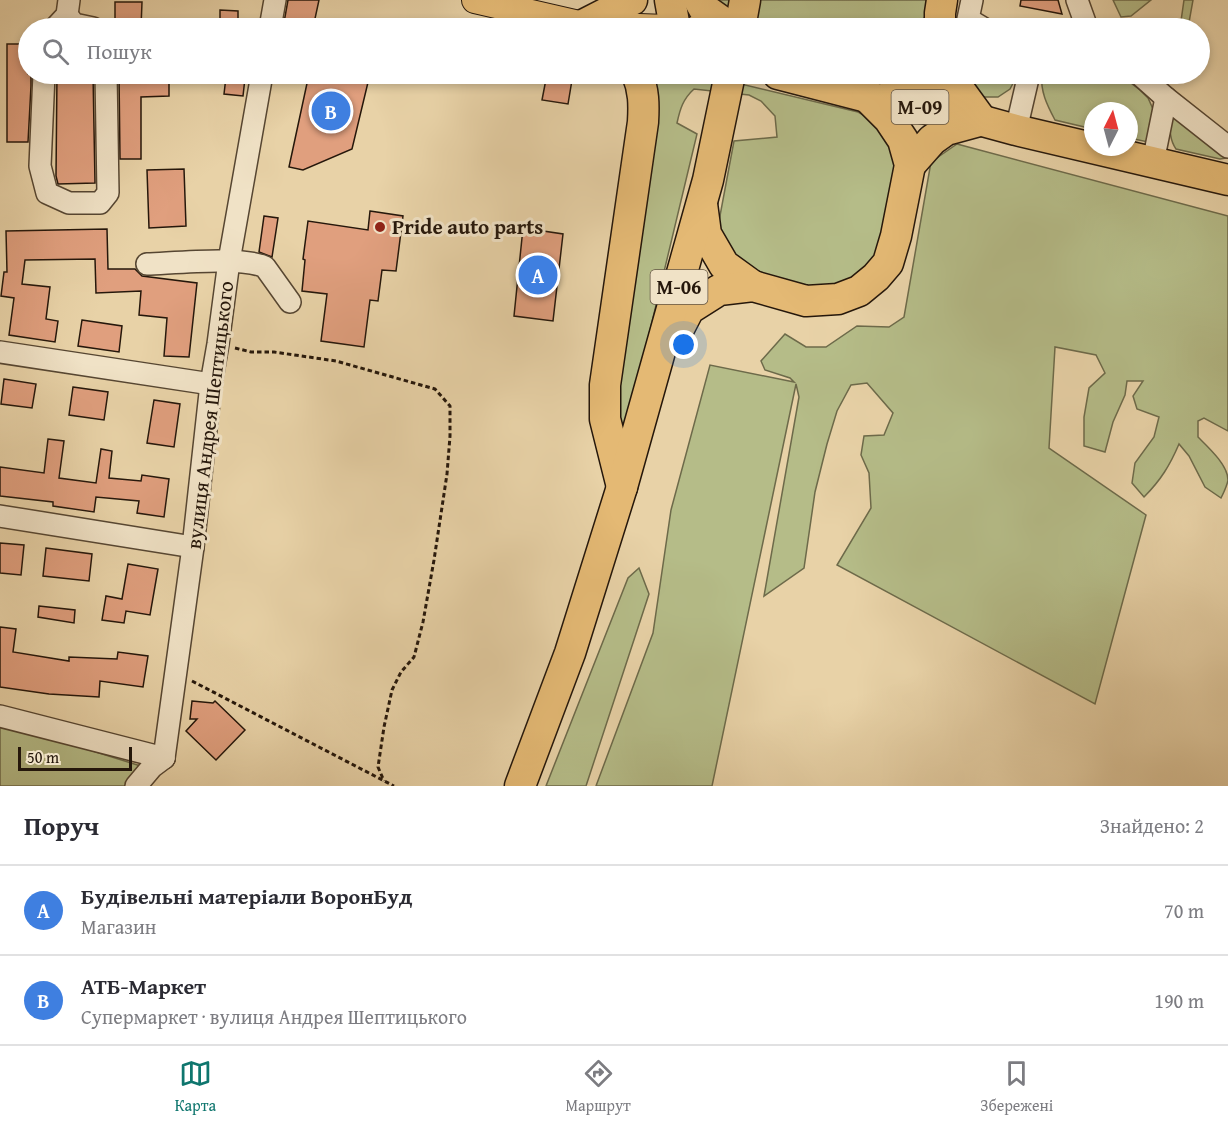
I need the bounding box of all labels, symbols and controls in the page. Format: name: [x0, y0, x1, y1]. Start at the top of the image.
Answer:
search box: [18, 18, 1210, 84]
icon: search: [39, 35, 72, 68]
text: Пошук: [87, 35, 152, 67]
pin: B: [312, 88, 350, 134]
road number: М-09: [892, 90, 948, 124]
north arrow: [1084, 102, 1138, 156]
place label: Pride auto parts: [392, 211, 543, 242]
marker: Pride auto parts: [373, 220, 387, 234]
pin: A: [518, 252, 558, 298]
road number: М-06: [650, 270, 708, 304]
street label: вулиця Андрея Шептицького: [178, 279, 241, 551]
your location: [669, 330, 698, 359]
scale bar: [18, 744, 132, 772]
text: 50 m: [27, 745, 59, 769]
text: Поруч: [24, 806, 99, 845]
text: Знайдено: 2: [1100, 811, 1204, 840]
text: Будівельні матеріали ВоронБуд: [81, 880, 412, 912]
text: A: [37, 896, 50, 925]
text: 70 m: [1164, 896, 1204, 925]
text: Магазин: [81, 912, 156, 941]
text: ATБ-Маркет: [81, 970, 206, 1002]
text: B: [37, 986, 50, 1015]
text: 190 m: [1154, 986, 1204, 1015]
text: Супермаркет · вулиця Андрея Шептицького: [81, 1002, 467, 1031]
tab: Карта: [175, 1057, 216, 1117]
tab: Маршрут: [565, 1057, 631, 1117]
tab: Збережені: [980, 1057, 1053, 1117]

